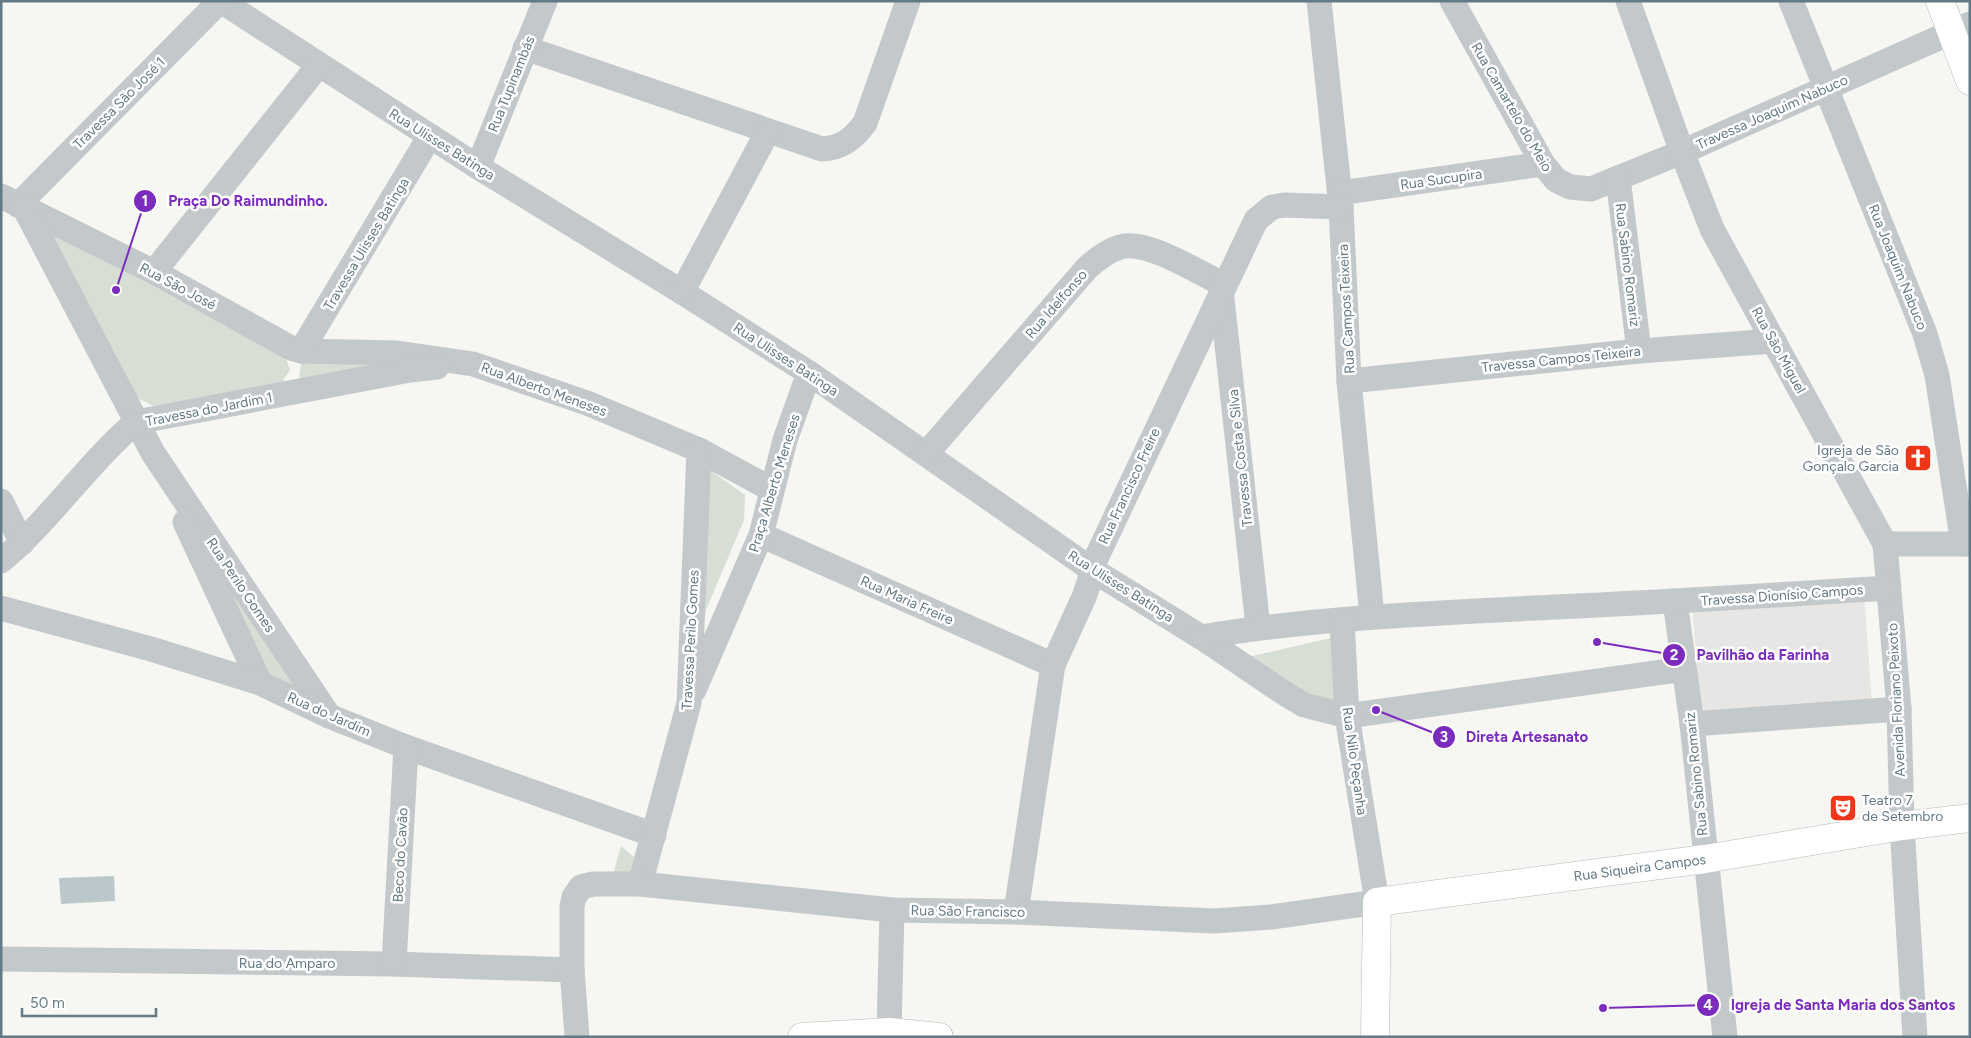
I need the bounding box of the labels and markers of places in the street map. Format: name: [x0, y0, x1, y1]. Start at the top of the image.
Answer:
callout: Praça Do Raimundinho.: [133, 186, 337, 216]
place label: Igreja de São Gonçalo Garcia: [1803, 442, 1899, 475]
church icon: Igreja de São Gonçalo Garcia: [1903, 443, 1933, 473]
callout: Pavilhão da Farinha: [1661, 640, 1839, 670]
callout: Direta Artesanato: [1431, 722, 1599, 752]
place label: Teatro 7 de Setembro: [1862, 792, 1943, 825]
theatre icon: Teatro 7 de Setembro: [1828, 793, 1858, 823]
callout: Igreja de Santa Maria dos Santos: [1696, 990, 1965, 1020]

